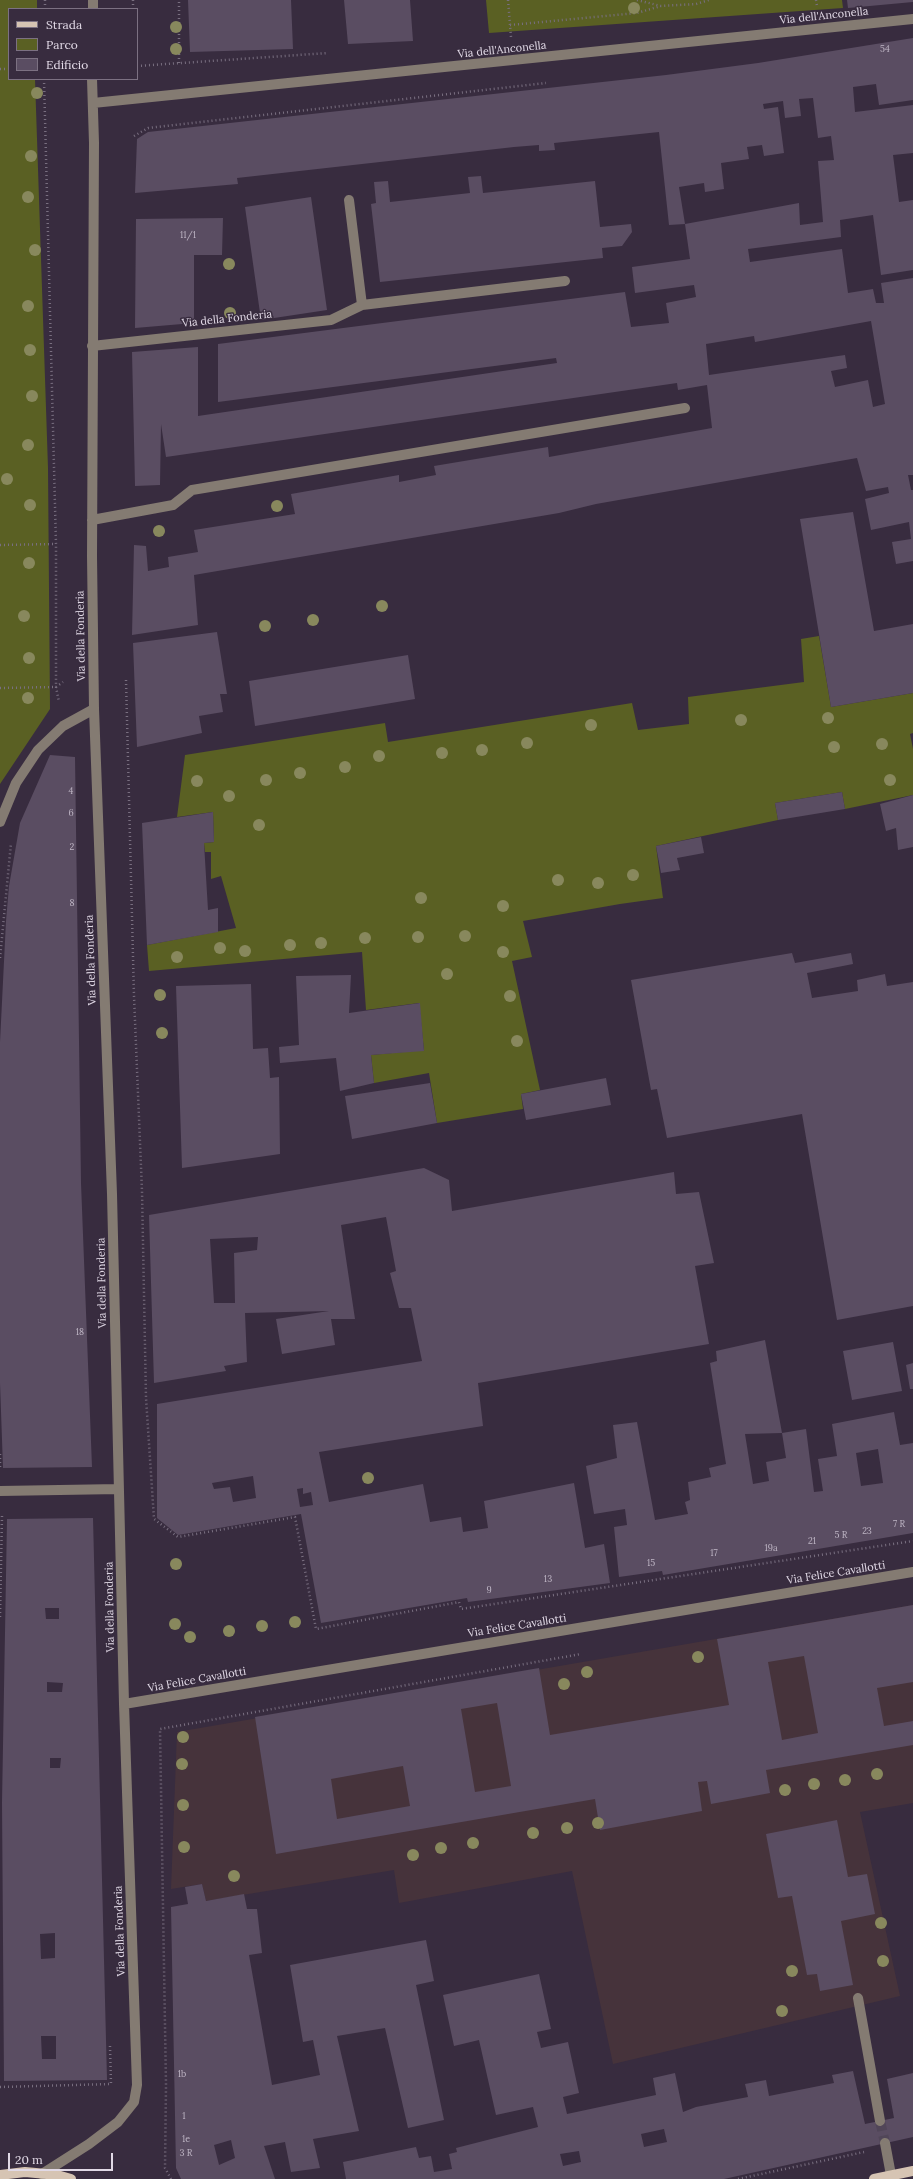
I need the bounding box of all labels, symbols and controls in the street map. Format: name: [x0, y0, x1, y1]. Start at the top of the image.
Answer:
street label: Via dell'Anconella: [779, 5, 869, 27]
legend: [8, 8, 138, 80]
text: Strada: [46, 17, 82, 32]
text: Parco: [46, 37, 78, 52]
street label: Via dell'Anconella: [457, 39, 547, 61]
house number: 54: [880, 44, 890, 54]
text: Edificio: [46, 57, 88, 72]
house number: 11/1: [180, 230, 196, 240]
street label: Via della Fonderia: [181, 308, 273, 330]
street label: Via della Fonderia: [74, 590, 88, 682]
house number: 4: [69, 786, 73, 796]
house number: 6: [68, 808, 74, 818]
house number: 2: [70, 842, 74, 852]
house number: 8: [69, 898, 75, 908]
street label: Via della Fonderia: [83, 914, 99, 1006]
street label: Via della Fonderia: [95, 1237, 109, 1329]
house number: 18: [76, 1327, 84, 1337]
house number: 7 R: [893, 1519, 905, 1529]
house number: 23: [862, 1526, 872, 1536]
house number: 5 R: [835, 1530, 847, 1540]
house number: 21: [808, 1536, 816, 1546]
house number: 19a: [764, 1543, 778, 1553]
house number: 17: [710, 1548, 718, 1558]
house number: 15: [647, 1558, 655, 1568]
street label: Via Felice Cavallotti: [786, 1559, 886, 1587]
street label: Via della Fonderia: [103, 1561, 117, 1653]
house number: 13: [544, 1574, 552, 1584]
house number: 9: [486, 1585, 492, 1595]
street label: Via Felice Cavallotti: [467, 1612, 567, 1640]
street label: Via Felice Cavallotti: [147, 1665, 247, 1695]
street label: Via della Fonderia: [112, 1885, 128, 1977]
house number: 1b: [178, 2069, 186, 2079]
house number: 1: [182, 2111, 186, 2121]
house number: 1e: [182, 2134, 190, 2144]
scale bar: [10, 2145, 115, 2171]
house number: 3 R: [179, 2148, 193, 2158]
text: 20 m: [15, 2152, 43, 2167]

